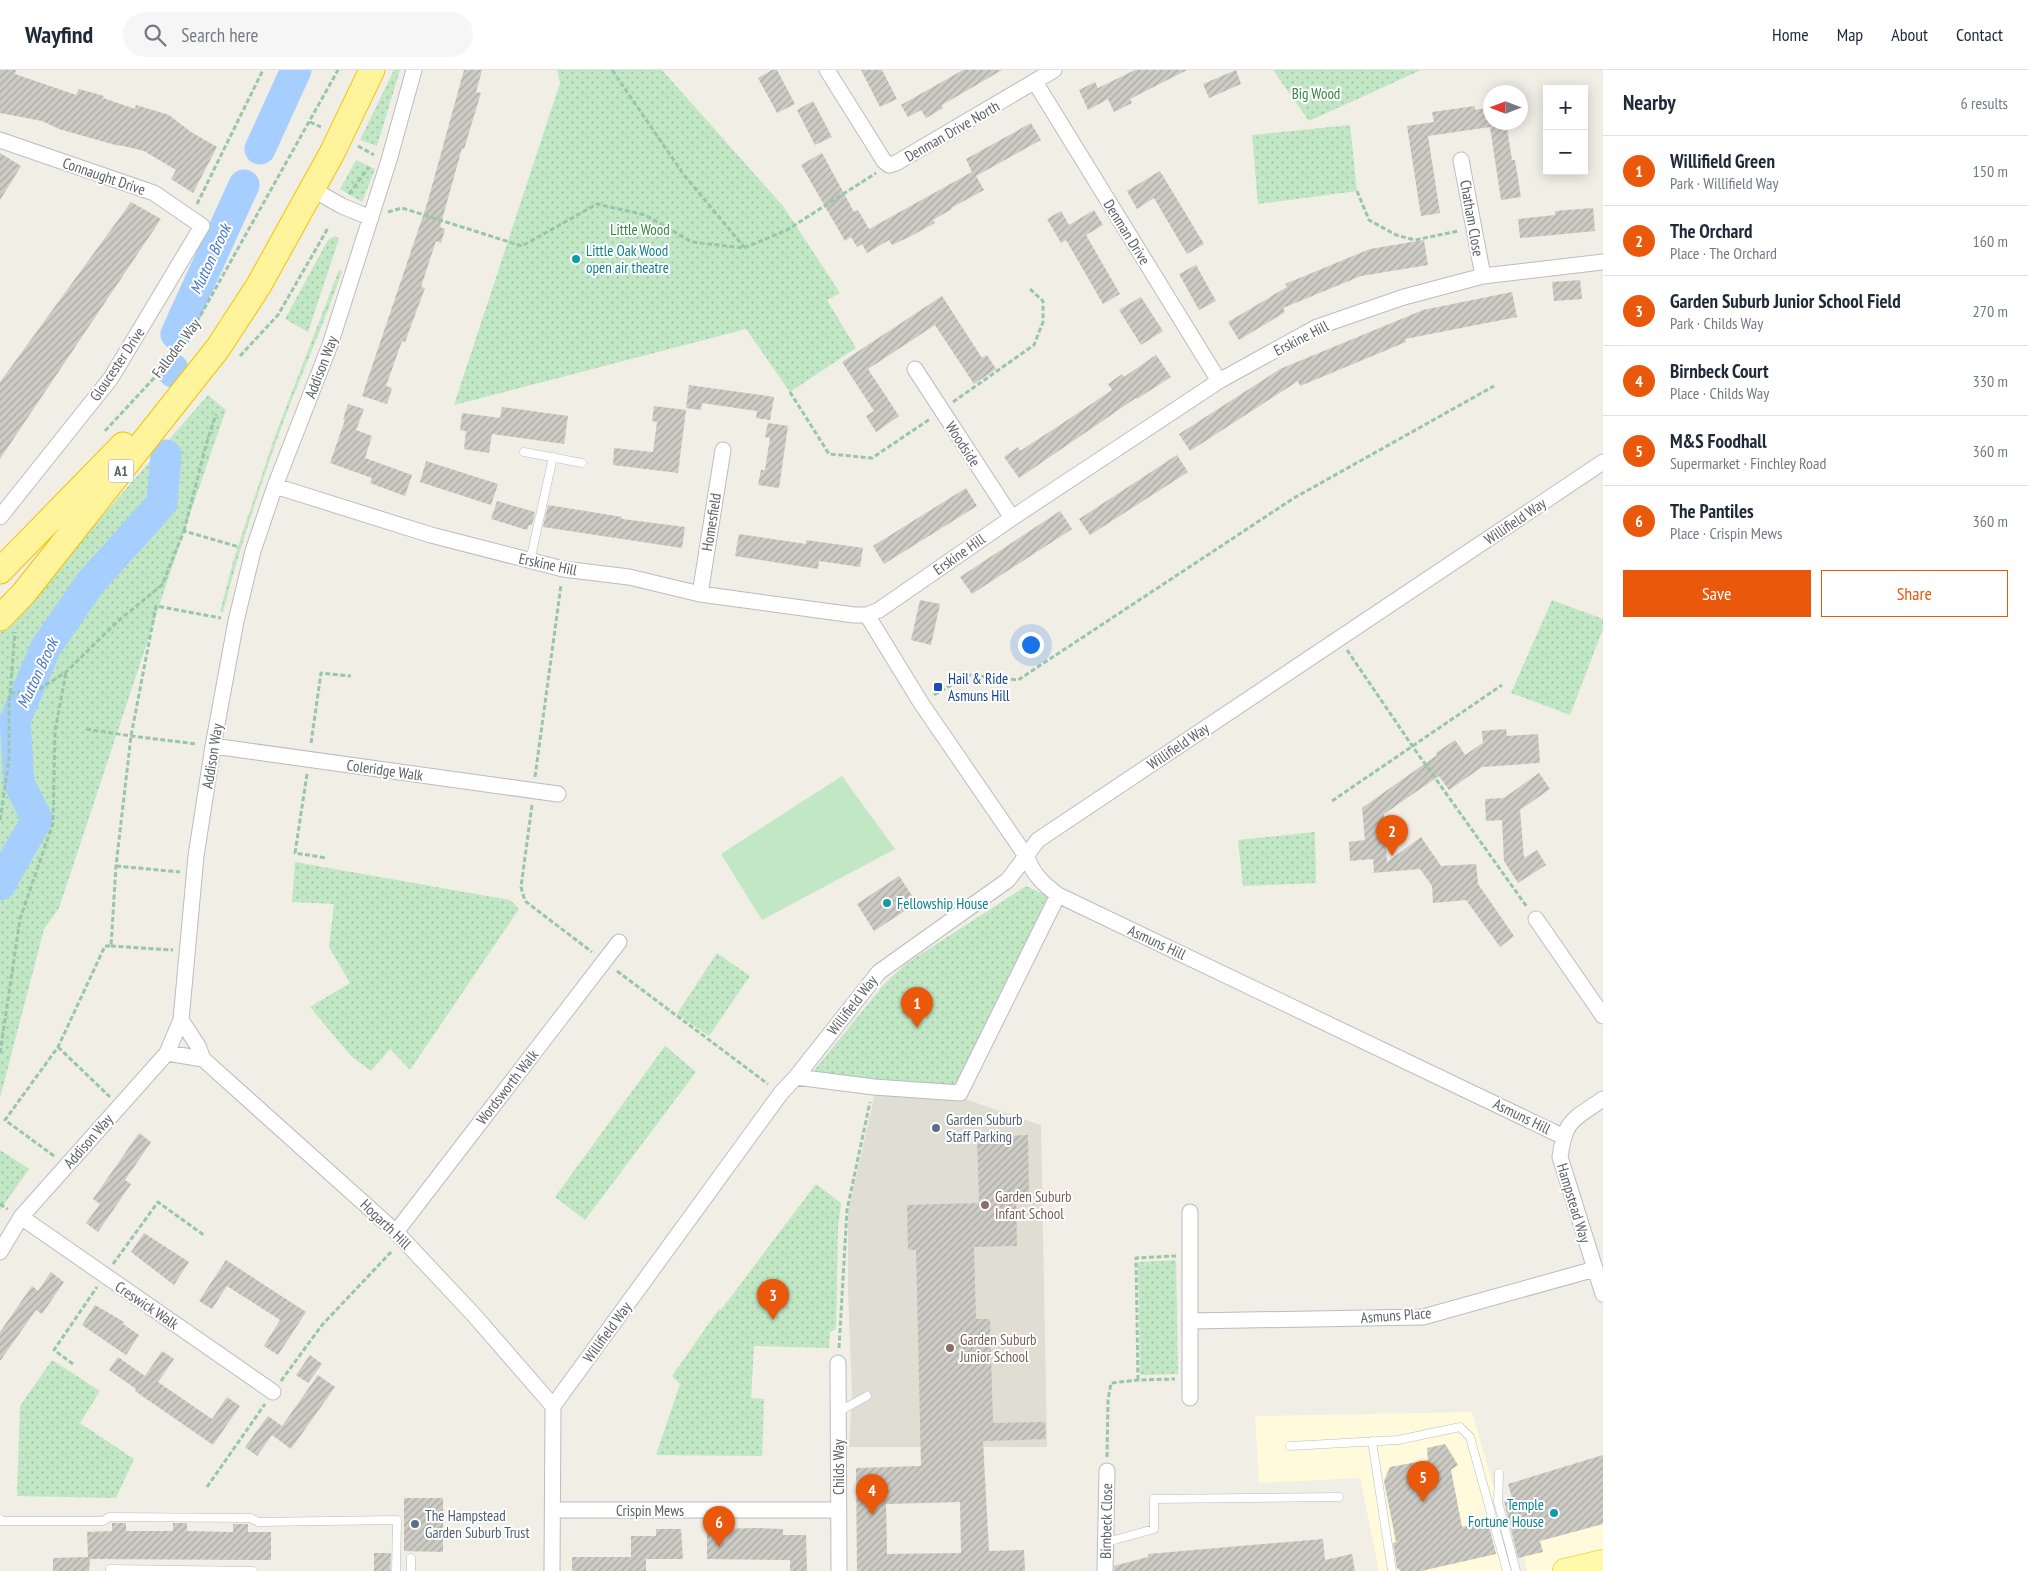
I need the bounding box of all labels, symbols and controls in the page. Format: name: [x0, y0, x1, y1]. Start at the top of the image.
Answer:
search box: [123, 12, 473, 57]
text: Wayfind: [25, 19, 93, 50]
icon: search: [141, 21, 169, 49]
text: Search here: [181, 23, 258, 47]
text: Home: [1772, 23, 1809, 46]
text: Map: [1837, 23, 1863, 46]
text: About: [1891, 23, 1928, 46]
text: Contact: [1956, 23, 2003, 46]
park label: Big Wood: [1292, 84, 1340, 103]
north arrow: [1483, 85, 1528, 130]
map controls: [1543, 85, 1588, 175]
button: +: [1543, 85, 1588, 130]
text: Nearby: [1623, 89, 1676, 116]
text: 6 results: [1961, 93, 2008, 113]
street label: Denman Drive North: [901, 96, 1003, 166]
button: −: [1543, 130, 1588, 175]
text: Willifield Green: [1670, 149, 1775, 173]
street label: Connaught Drive: [60, 153, 148, 199]
text: 1: [1635, 161, 1643, 181]
text: 150 m: [1973, 161, 2008, 181]
text: Park · Willifield Way: [1670, 173, 1779, 193]
street label: Chatham Close: [1456, 178, 1488, 258]
street label: Denman Drive: [1099, 196, 1155, 268]
water label: Mutton Brook: [185, 219, 236, 297]
text: The Orchard: [1670, 219, 1752, 243]
park label: Little Wood: [610, 220, 670, 239]
text: 2: [1635, 231, 1643, 251]
text: 160 m: [1973, 231, 2008, 251]
place label: Little Oak Wood open air theatre: [586, 241, 669, 277]
text: Place · The Orchard: [1670, 243, 1777, 263]
marker: Little Oak Wood open air theatre: [570, 253, 582, 265]
text: Garden Suburb Junior School Field: [1670, 289, 1901, 313]
text: 3: [1635, 301, 1643, 321]
text: 270 m: [1973, 301, 2008, 321]
text: Park · Childs Way: [1670, 313, 1763, 333]
street label: Falloden Way: [148, 314, 205, 381]
street label: Erskine Hill: [1270, 316, 1332, 360]
street label: Gloucester Drive: [85, 323, 149, 405]
street label: Addison Way: [300, 333, 342, 401]
text: Birnbeck Court: [1670, 359, 1769, 383]
text: 4: [1635, 371, 1643, 391]
text: 330 m: [1973, 371, 2008, 391]
text: Place · Childs Way: [1670, 383, 1769, 403]
street label: Woodside: [941, 418, 985, 470]
text: M&S Foodhall: [1670, 429, 1767, 453]
text: 5: [1635, 441, 1643, 461]
text: 360 m: [1973, 441, 2008, 461]
text: Supermarket · Finchley Road: [1670, 453, 1826, 473]
road number: A1: [108, 460, 134, 482]
street label: Homesfield: [697, 492, 725, 552]
street label: Willifield Way: [1480, 493, 1550, 549]
text: The Pantiles: [1670, 499, 1754, 523]
text: 6: [1635, 511, 1643, 531]
text: 360 m: [1973, 511, 2008, 531]
text: Place · Crispin Mews: [1670, 523, 1782, 543]
street label: Erskine Hill: [929, 529, 989, 579]
street label: Erskine Hill: [517, 549, 579, 580]
button: Save: [1623, 570, 1811, 617]
button: Share: [1821, 570, 2008, 617]
your location: [1018, 632, 1044, 658]
water label: Mutton Brook: [12, 633, 63, 711]
place label: Hail & Ride Asmuns Hill: [948, 669, 1010, 705]
marker: Hail & Ride Asmuns Hill: [932, 681, 944, 693]
street label: Willifield Way: [1143, 718, 1213, 774]
street label: Addison Way: [197, 722, 227, 790]
street label: Coleridge Walk: [346, 755, 425, 785]
pin: 2: [1376, 815, 1408, 856]
place label: Fellowship House: [897, 894, 989, 913]
marker: Fellowship House: [881, 897, 893, 909]
street label: Asmuns Hill: [1125, 920, 1189, 964]
street label: Willifield Way: [823, 971, 881, 1039]
pin: 1: [901, 987, 933, 1028]
street label: Wordsworth Walk: [472, 1046, 542, 1128]
street label: Asmuns Hill: [1490, 1094, 1554, 1138]
street label: Addison Way: [59, 1110, 117, 1172]
place label: Garden Suburb Staff Parking: [946, 1110, 1023, 1146]
marker: Garden Suburb Staff Parking: [930, 1122, 942, 1134]
street label: Hampstead Way: [1553, 1161, 1595, 1245]
place label: Garden Suburb Infant School: [995, 1187, 1072, 1223]
street label: Hogarth Hill: [356, 1195, 416, 1253]
marker: Garden Suburb Infant School: [979, 1199, 991, 1211]
street label: Creswick Walk: [112, 1277, 183, 1333]
pin: 3: [757, 1279, 789, 1320]
street label: Willifield Way: [579, 1298, 636, 1366]
street label: Asmuns Place: [1360, 1303, 1432, 1327]
place label: Garden Suburb Junior School: [959, 1330, 1037, 1366]
marker: Garden Suburb Junior School: [944, 1342, 956, 1354]
street label: Childs Way: [829, 1439, 848, 1495]
pin: 5: [1407, 1461, 1439, 1502]
pin: 4: [856, 1474, 888, 1515]
street label: Birnbeck Close: [1096, 1483, 1116, 1559]
place label: Temple Fortune House: [1468, 1495, 1544, 1531]
street label: Crispin Mews: [616, 1501, 684, 1520]
place label: The Hampstead Garden Suburb Trust: [425, 1506, 530, 1542]
pin: 6: [703, 1506, 735, 1547]
marker: Temple Fortune House: [1548, 1507, 1560, 1519]
marker: The Hampstead Garden Suburb Trust: [409, 1518, 421, 1530]

